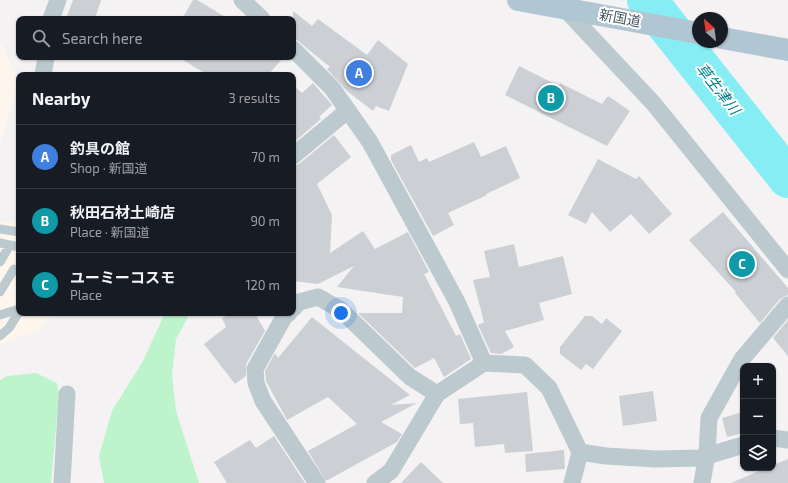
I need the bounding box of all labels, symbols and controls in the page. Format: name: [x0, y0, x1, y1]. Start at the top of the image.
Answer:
street label: 新国道: [598, 5, 642, 30]
north arrow: [692, 12, 728, 48]
search box: [16, 16, 296, 60]
icon: search: [30, 27, 52, 49]
text: Search here: [62, 29, 143, 47]
pin: A: [346, 58, 372, 88]
water label: 草生津川: [693, 59, 746, 119]
pin: B: [538, 83, 564, 113]
text: Nearby: [32, 88, 90, 108]
text: 3 results: [229, 90, 280, 106]
text: 釣具の館: [70, 139, 130, 157]
text: A: [41, 149, 49, 165]
text: 70 m: [251, 149, 280, 165]
text: Shop · 新国道: [70, 160, 148, 176]
text: 秋田石材土崎店: [70, 203, 175, 221]
text: B: [41, 213, 49, 229]
text: 90 m: [250, 213, 280, 229]
text: Place · 新国道: [70, 224, 150, 240]
pin: C: [729, 249, 755, 279]
text: ユーミーコスモ: [70, 268, 175, 286]
text: C: [41, 277, 49, 293]
text: 120 m: [245, 277, 280, 293]
text: Place: [70, 287, 102, 303]
your location: [331, 303, 351, 323]
map controls: [740, 363, 776, 471]
button: +: [740, 363, 776, 399]
button: −: [740, 399, 776, 435]
button: layers: [740, 435, 776, 471]

